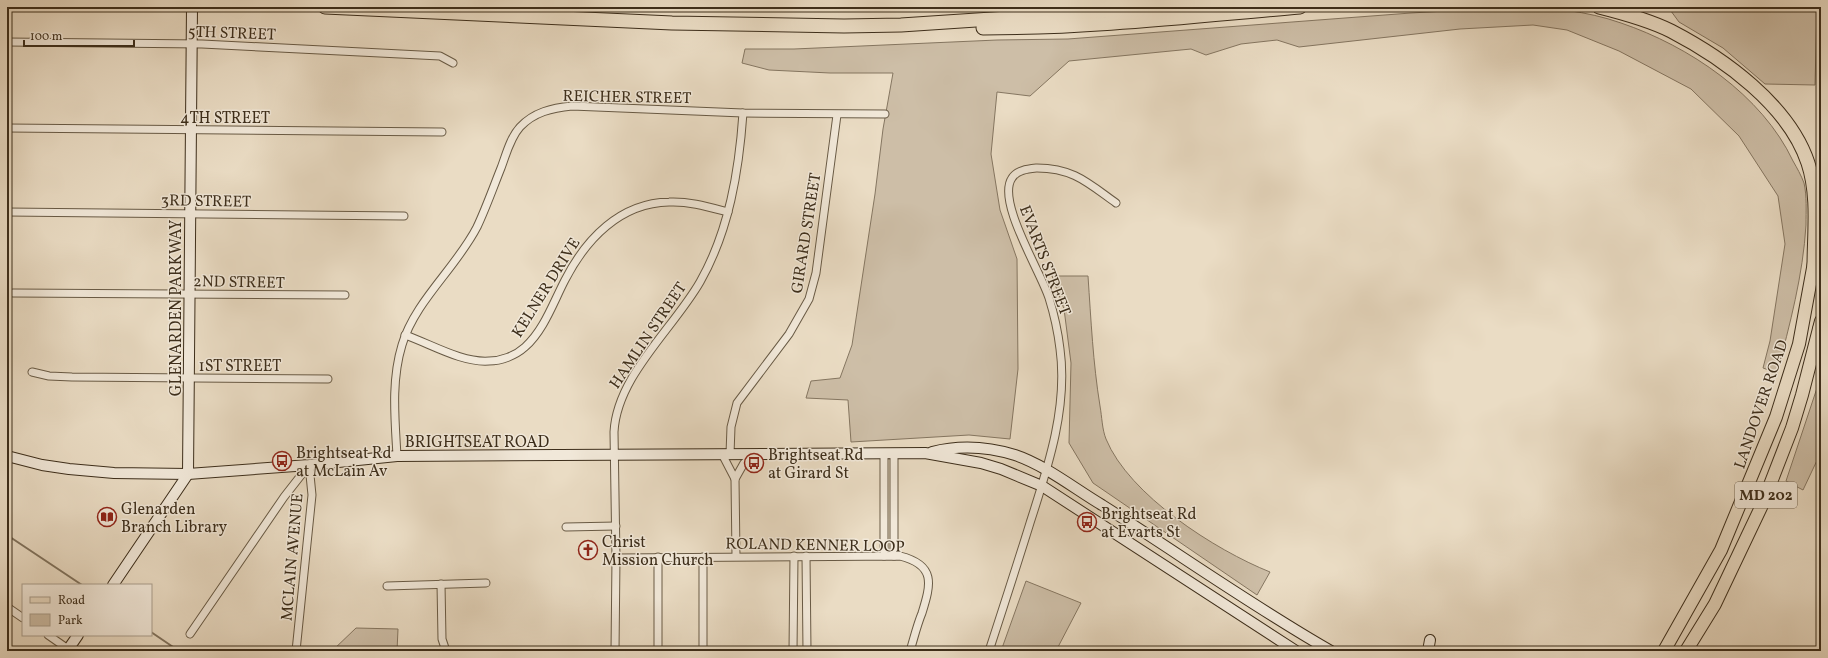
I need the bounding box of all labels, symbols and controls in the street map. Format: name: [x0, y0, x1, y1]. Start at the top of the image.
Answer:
street label: 5TH STREET: [187, 21, 276, 47]
scale bar: [24, 22, 134, 48]
text: 100 m: [30, 29, 63, 45]
street label: REICHER STREET: [562, 86, 692, 110]
street label: 4TH STREET: [180, 108, 270, 130]
street label: GIRARD STREET: [787, 171, 827, 295]
street label: 3RD STREET: [161, 190, 251, 214]
street label: EVARTS STREET: [1013, 202, 1075, 319]
street label: GLENARDEN PARKWAY: [166, 220, 188, 396]
street label: KELNER DRIVE: [507, 234, 586, 342]
street label: 2ND STREET: [193, 271, 285, 295]
street label: HAMLIN STREET: [605, 278, 693, 394]
street label: LANDOVER ROAD: [1729, 337, 1794, 472]
street label: 1ST STREET: [199, 356, 281, 378]
street label: BRIGHTSEAT ROAD: [405, 432, 550, 454]
place label: Brightseat Rd at McLain Av: [296, 443, 391, 483]
place label: Brightseat Rd at Girard St: [768, 445, 863, 485]
bus stop icon: Brightseat Rd at McLain Av: [271, 450, 293, 472]
bus stop icon: Brightseat Rd at Girard St: [743, 452, 765, 474]
road number: MD 202: [1735, 482, 1797, 508]
street label: MCLAIN AVENUE: [276, 492, 310, 622]
place label: Glenarden Branch Library: [121, 499, 228, 539]
place label: Brightseat Rd at Evarts St: [1101, 504, 1196, 544]
library icon: Glenarden Branch Library: [96, 506, 118, 528]
bus stop icon: Brightseat Rd at Evarts St: [1076, 511, 1098, 533]
place label: Christ Mission Church: [602, 532, 714, 572]
street label: ROLAND KENNER LOOP: [725, 533, 905, 559]
church icon: Christ Mission Church: [577, 539, 599, 561]
legend: [22, 584, 152, 636]
text: Road: [58, 593, 85, 609]
text: Park: [58, 613, 83, 629]

